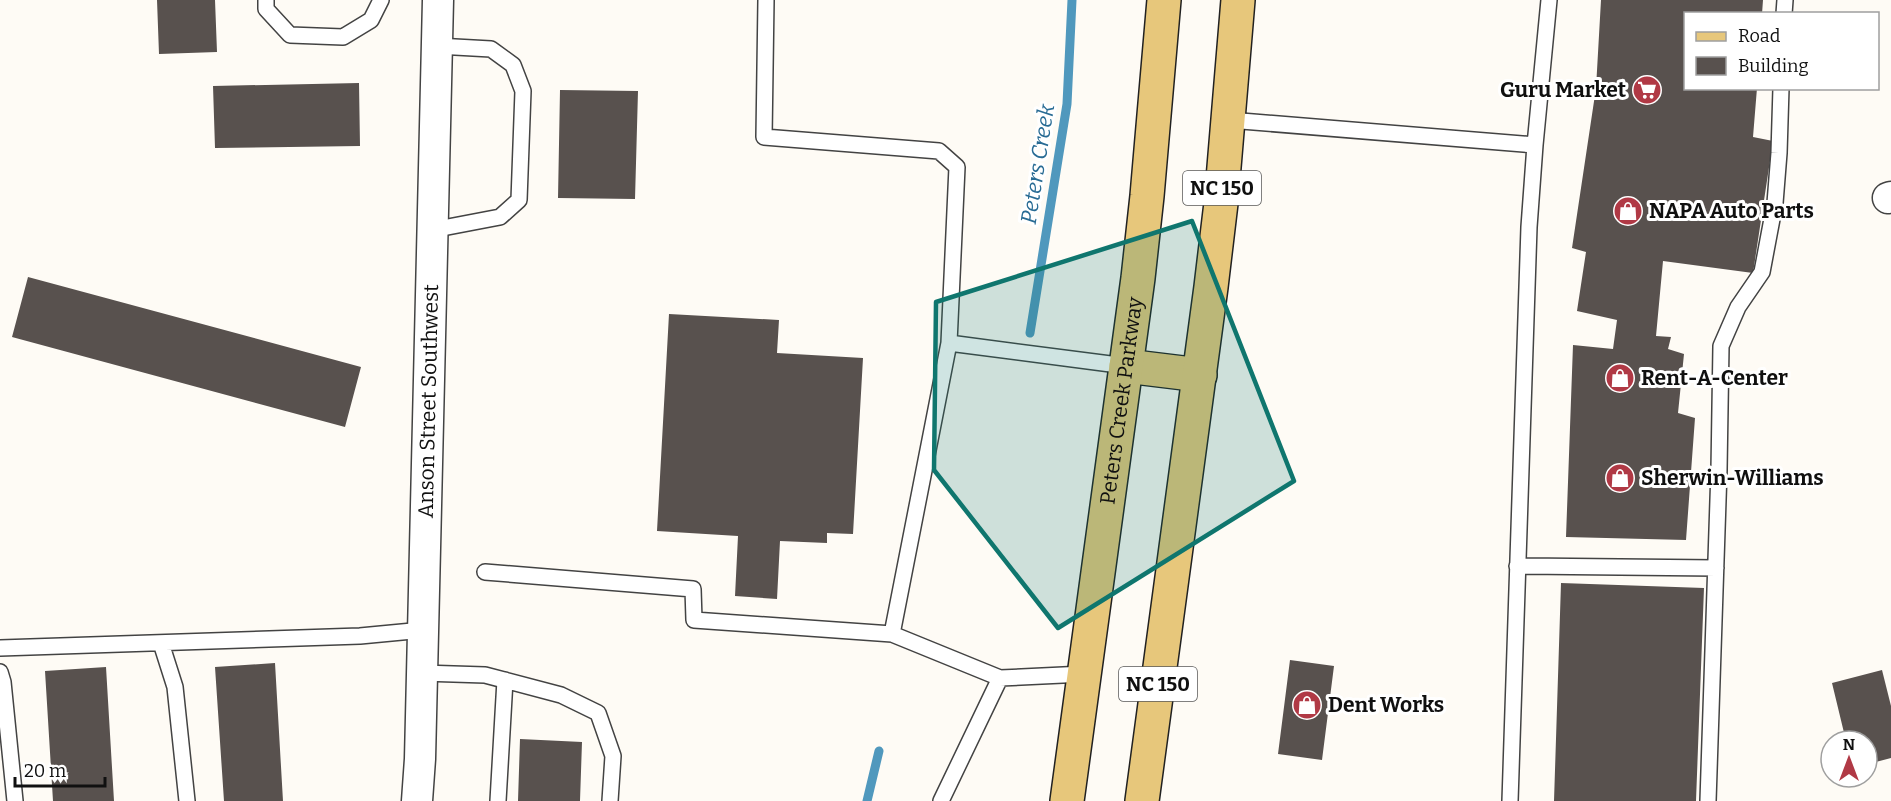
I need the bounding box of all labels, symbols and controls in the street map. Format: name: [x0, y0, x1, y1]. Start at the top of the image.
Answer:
legend: [1684, 12, 1879, 90]
text: Road: [1738, 25, 1781, 47]
text: Building: [1738, 55, 1809, 77]
supermarket icon: Guru Market: [1631, 74, 1663, 106]
place label: Guru Market: [1500, 77, 1627, 103]
water label: Peters Creek: [1015, 101, 1060, 226]
road number: NC 150: [1183, 171, 1261, 205]
shop icon: NAPA Auto Parts: [1612, 195, 1644, 227]
place label: NAPA Auto Parts: [1649, 198, 1814, 224]
street label: Anson Street Southwest: [413, 284, 444, 518]
street label: Peters Creek Parkway: [1094, 294, 1148, 506]
shop icon: Rent-A-Center: [1604, 362, 1636, 394]
place label: Rent-A-Center: [1641, 365, 1788, 391]
shop icon: Sherwin-Williams: [1604, 462, 1636, 494]
place label: Sherwin-Williams: [1641, 465, 1824, 491]
road number: NC 150: [1119, 667, 1197, 701]
shop icon: Dent Works: [1291, 689, 1323, 721]
place label: Dent Works: [1328, 692, 1444, 718]
north arrow: [1819, 729, 1879, 789]
text: N: [1843, 735, 1855, 754]
scale bar: [15, 750, 105, 788]
text: 20 m: [24, 760, 66, 782]

